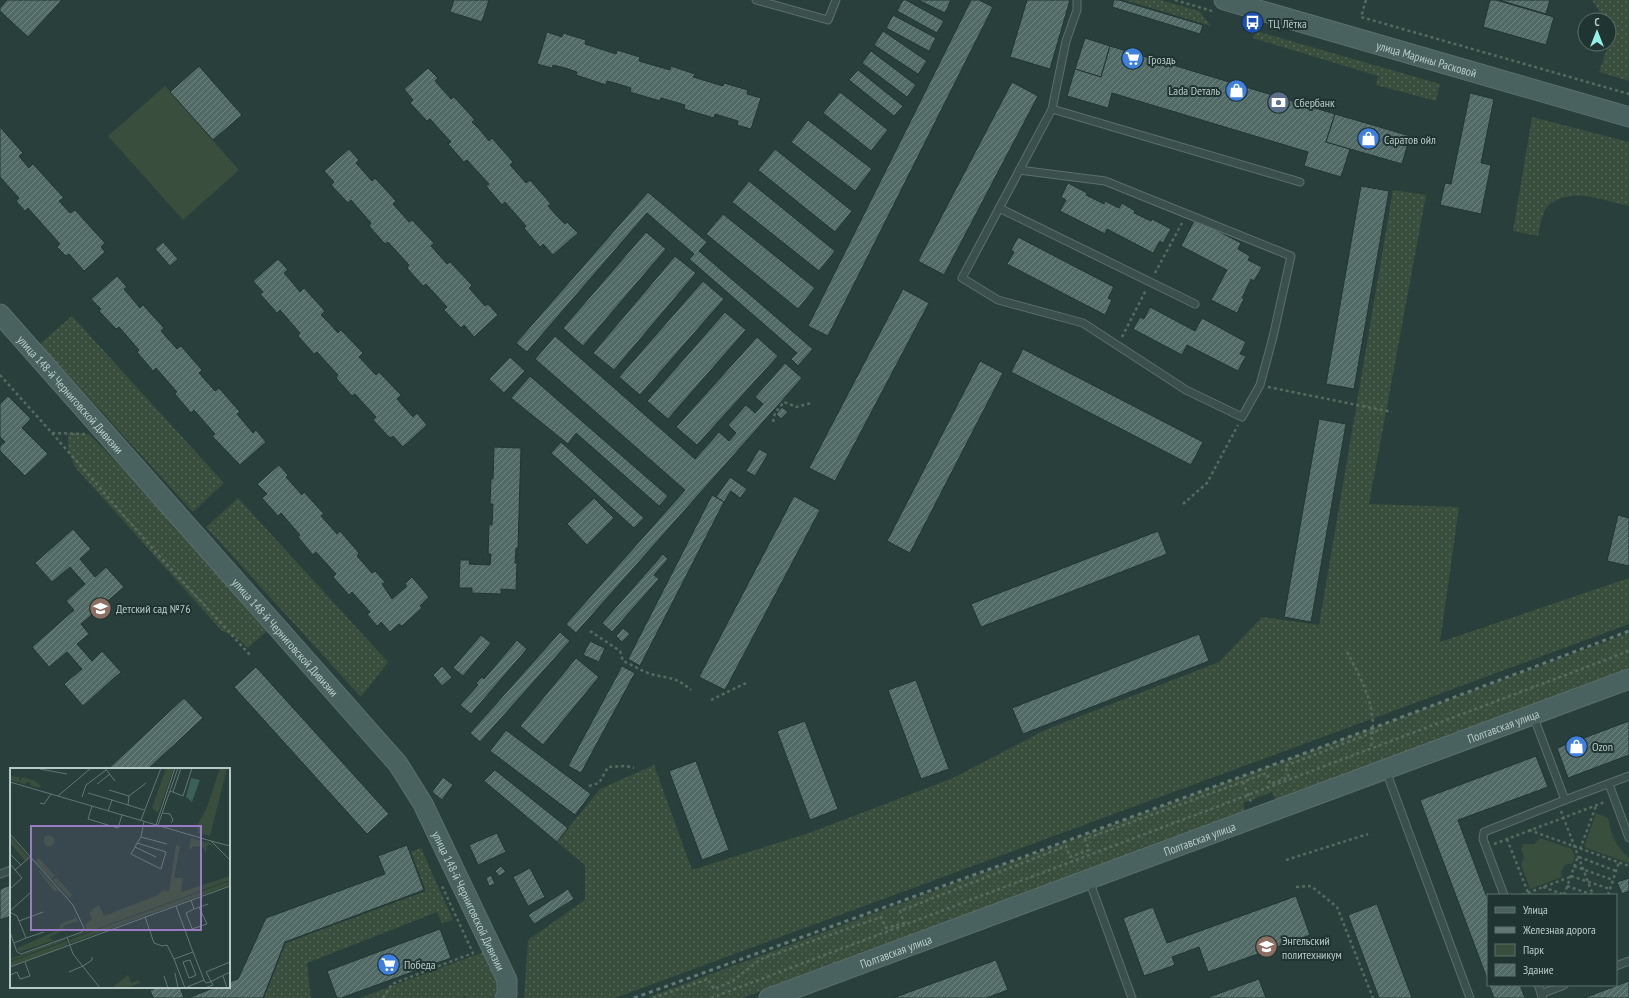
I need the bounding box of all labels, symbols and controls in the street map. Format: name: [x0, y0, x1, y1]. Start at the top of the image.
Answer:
bus stop icon: ТЦ Лётка: [1240, 10, 1266, 36]
north arrow: [1577, 12, 1617, 52]
text: С: [1594, 15, 1600, 29]
place label: ТЦ Лётка: [1268, 16, 1307, 31]
street label: улица Марины Расковой: [1375, 37, 1479, 80]
supermarket icon: Гроздь: [1120, 46, 1146, 72]
place label: Гроздь: [1148, 52, 1176, 67]
shop icon: Lada Dеталь: [1223, 77, 1249, 103]
place label: Lada Dеталь: [1169, 83, 1220, 98]
bank icon: Сбербанк: [1266, 89, 1292, 115]
place label: Сбербанк: [1294, 95, 1335, 110]
shop icon: Саратов ойл: [1355, 126, 1381, 152]
place label: Саратов ойл: [1384, 132, 1436, 147]
street label: улица 148-й Черниговской Дивизии: [15, 332, 127, 456]
street label: улица 148-й Черниговской Дивизии: [229, 575, 342, 699]
school or university icon: Детский сад №76: [87, 595, 113, 621]
place label: Детский сад №76: [116, 601, 191, 616]
street label: Полтавская улица: [1465, 705, 1541, 746]
shop icon: Ozon: [1564, 733, 1590, 759]
place label: Ozon: [1592, 739, 1613, 754]
inset map: [10, 768, 230, 988]
street label: Полтавская улица: [1161, 818, 1237, 859]
street label: улица 148-й Черниговской Дивизии: [429, 828, 509, 973]
legend: [1487, 894, 1617, 986]
text: Улица: [1523, 902, 1548, 917]
text: Железная дорога: [1522, 922, 1596, 937]
street label: Полтавская улица: [858, 931, 934, 971]
place label: Энгельский политехникум: [1282, 933, 1342, 962]
school or university icon: Энгельский политехникум: [1253, 934, 1279, 960]
text: Парк: [1523, 942, 1544, 957]
supermarket icon: Победа: [376, 951, 402, 977]
place label: Победа: [404, 957, 436, 972]
text: Здание: [1523, 962, 1554, 977]

